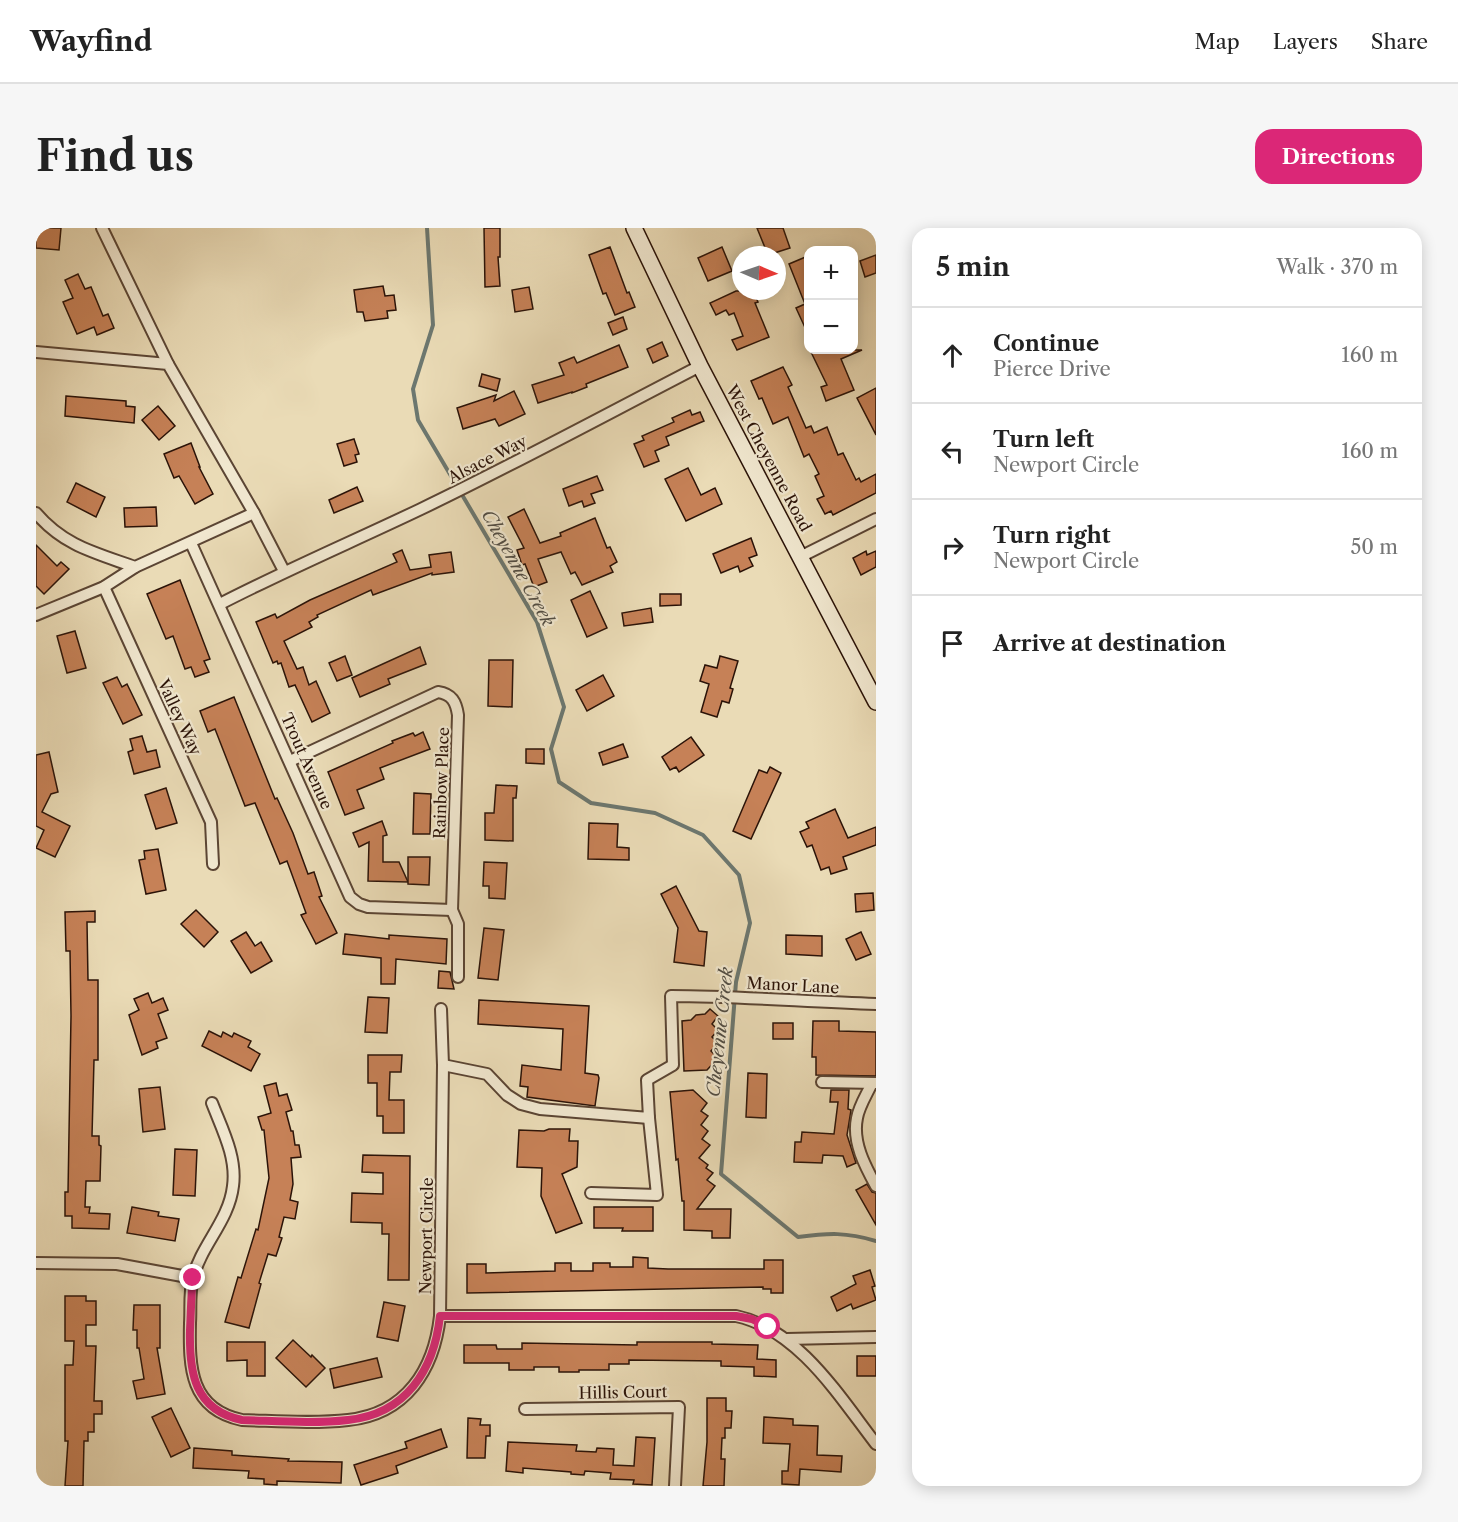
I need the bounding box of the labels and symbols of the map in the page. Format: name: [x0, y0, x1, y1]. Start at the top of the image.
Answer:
north arrow: [732, 246, 786, 300]
street label: West Cheyenne Road: [721, 380, 816, 535]
street label: Alsace Way: [443, 430, 531, 488]
water label: Cheyenne Creek: [477, 506, 560, 631]
street label: Valley Way: [153, 675, 207, 759]
street label: Trout Avenue: [277, 710, 337, 812]
street label: Rainbow Place: [429, 727, 453, 839]
water label: Cheyenne Creek: [702, 965, 738, 1098]
street label: Manor Lane: [746, 973, 840, 997]
street label: Newport Circle: [415, 1177, 437, 1295]
route end: [179, 1264, 205, 1290]
route start: [754, 1313, 780, 1339]
street label: Hillis Court: [579, 1381, 668, 1403]

